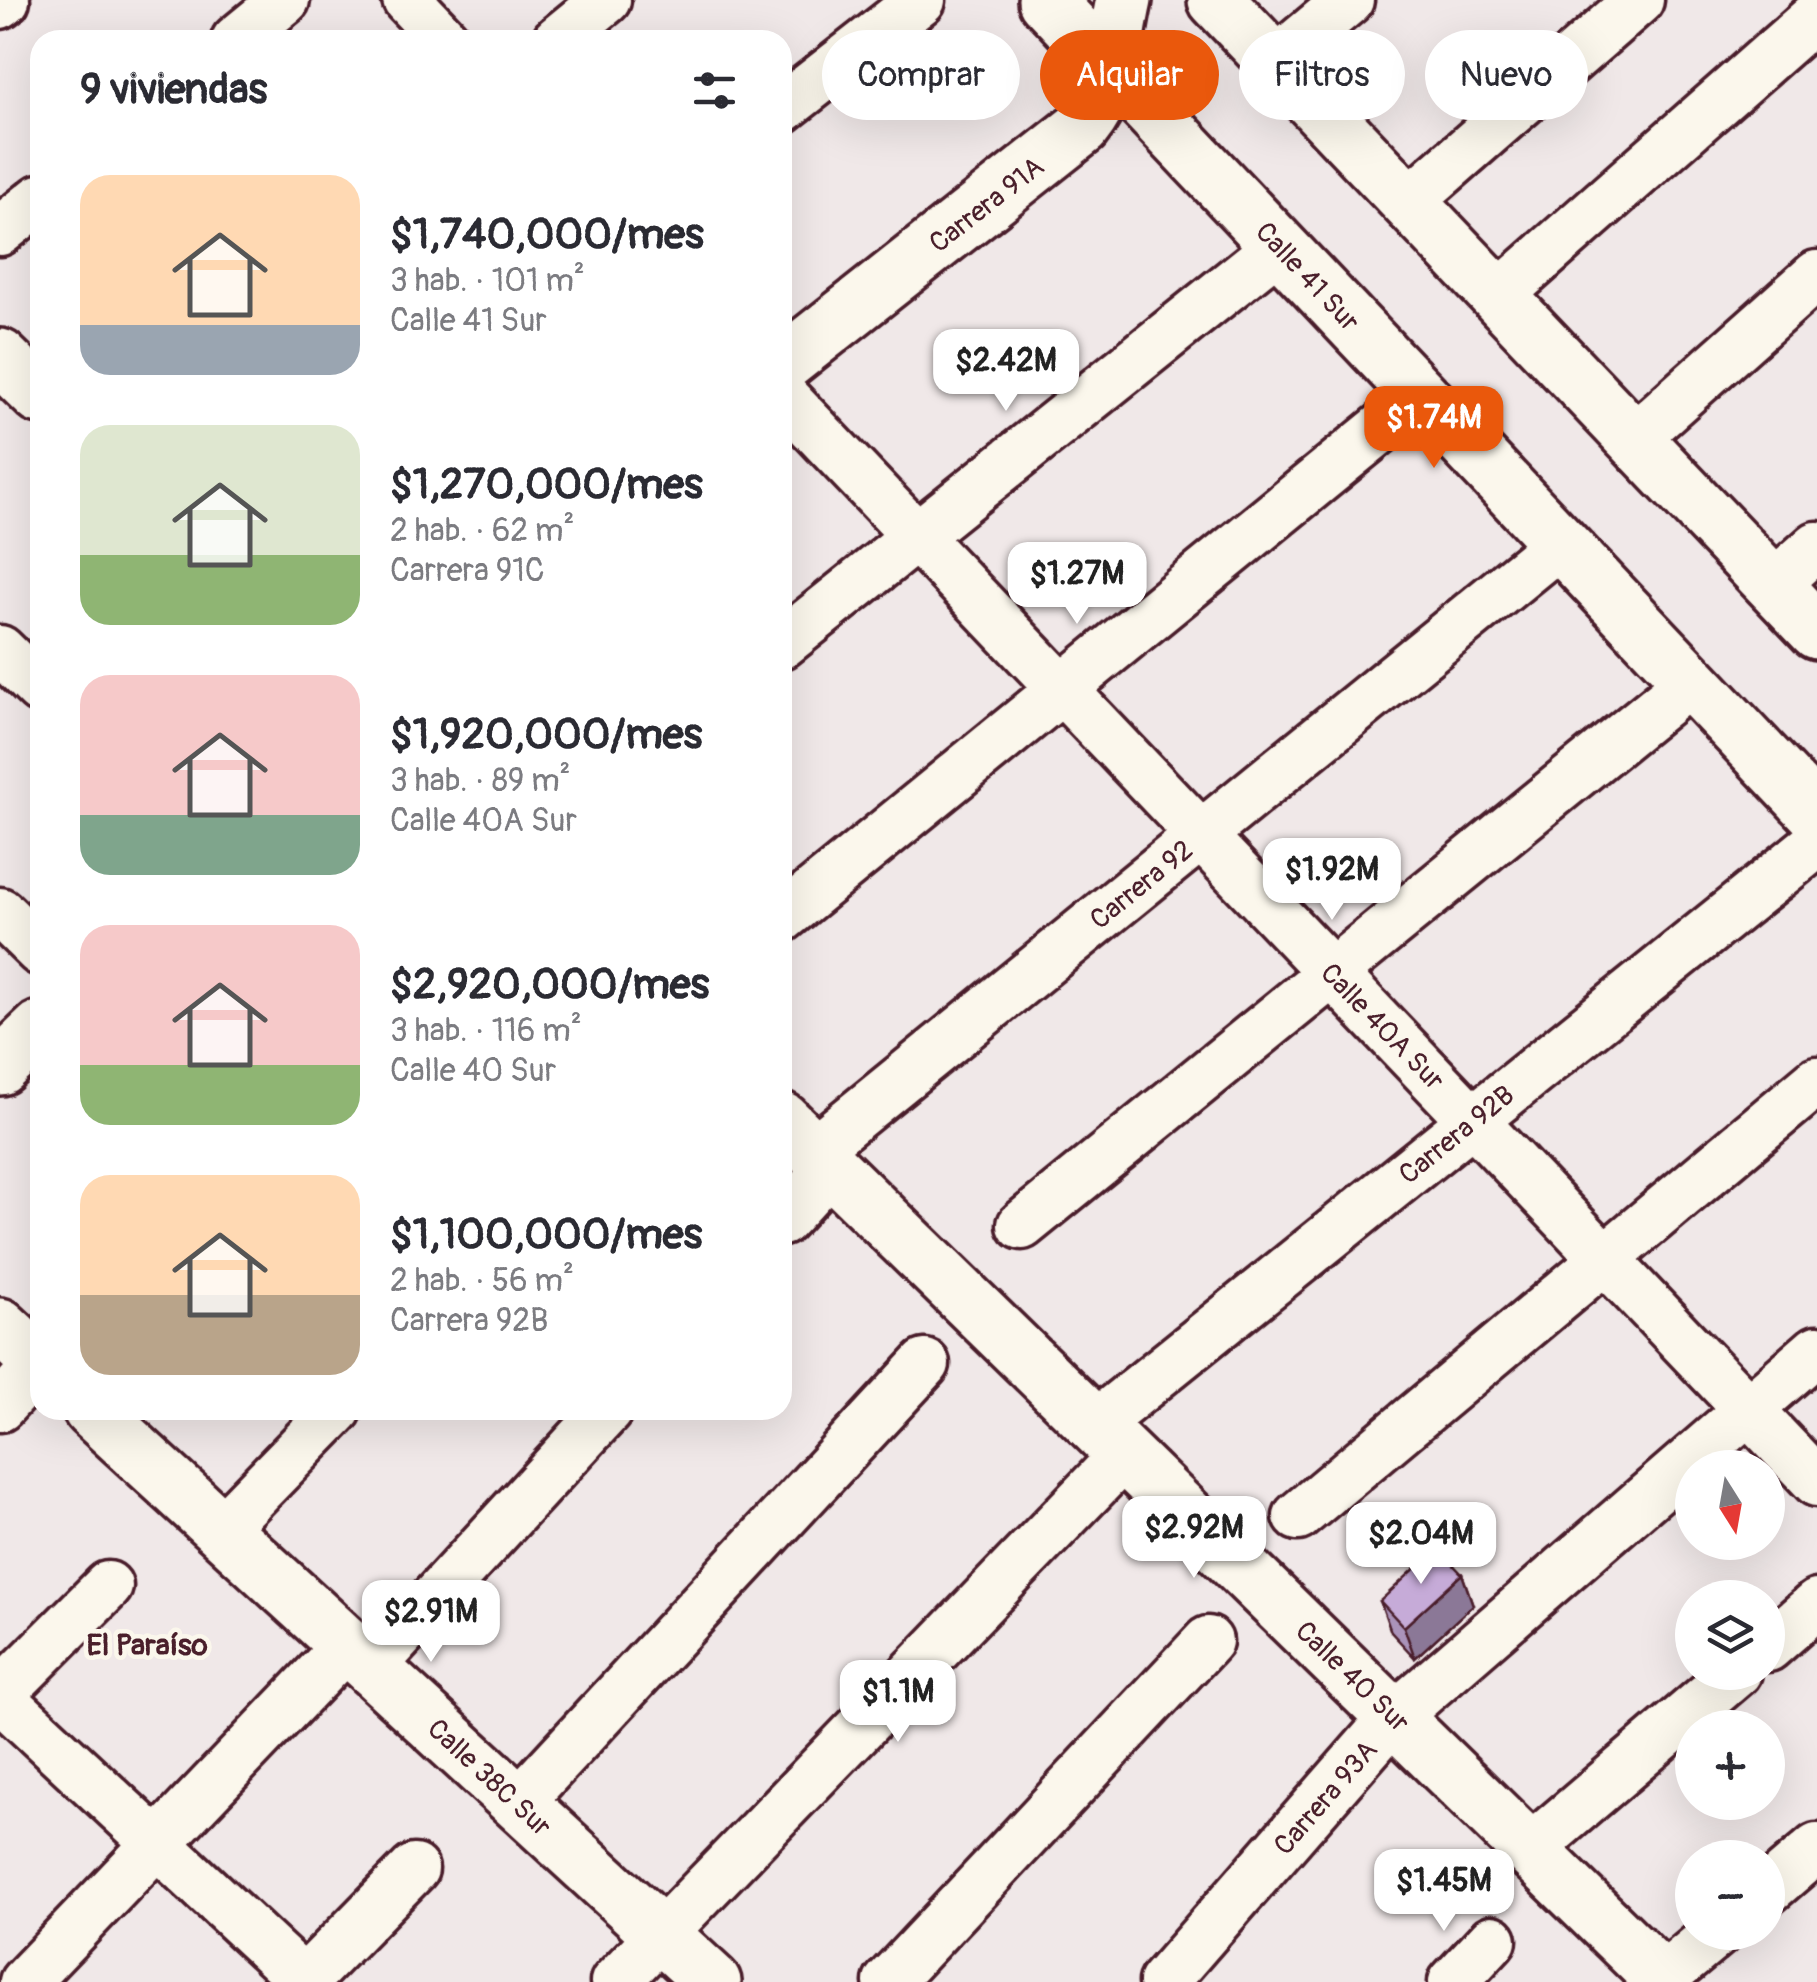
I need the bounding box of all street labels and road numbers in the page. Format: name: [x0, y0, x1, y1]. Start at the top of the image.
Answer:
street label: Carrera 91A: [922, 149, 1051, 261]
street label: Calle 41 Sur: [1247, 215, 1366, 339]
street label: Carrera 92: [1083, 833, 1201, 937]
street label: Calle 40A Sur: [1313, 956, 1451, 1098]
street label: Carrera 92B: [1392, 1078, 1522, 1192]
street label: Calle 40 Sur: [1288, 1614, 1416, 1740]
street label: Calle 38C Sur: [420, 1712, 558, 1844]
street label: Carrera 93A: [1267, 1733, 1386, 1863]

